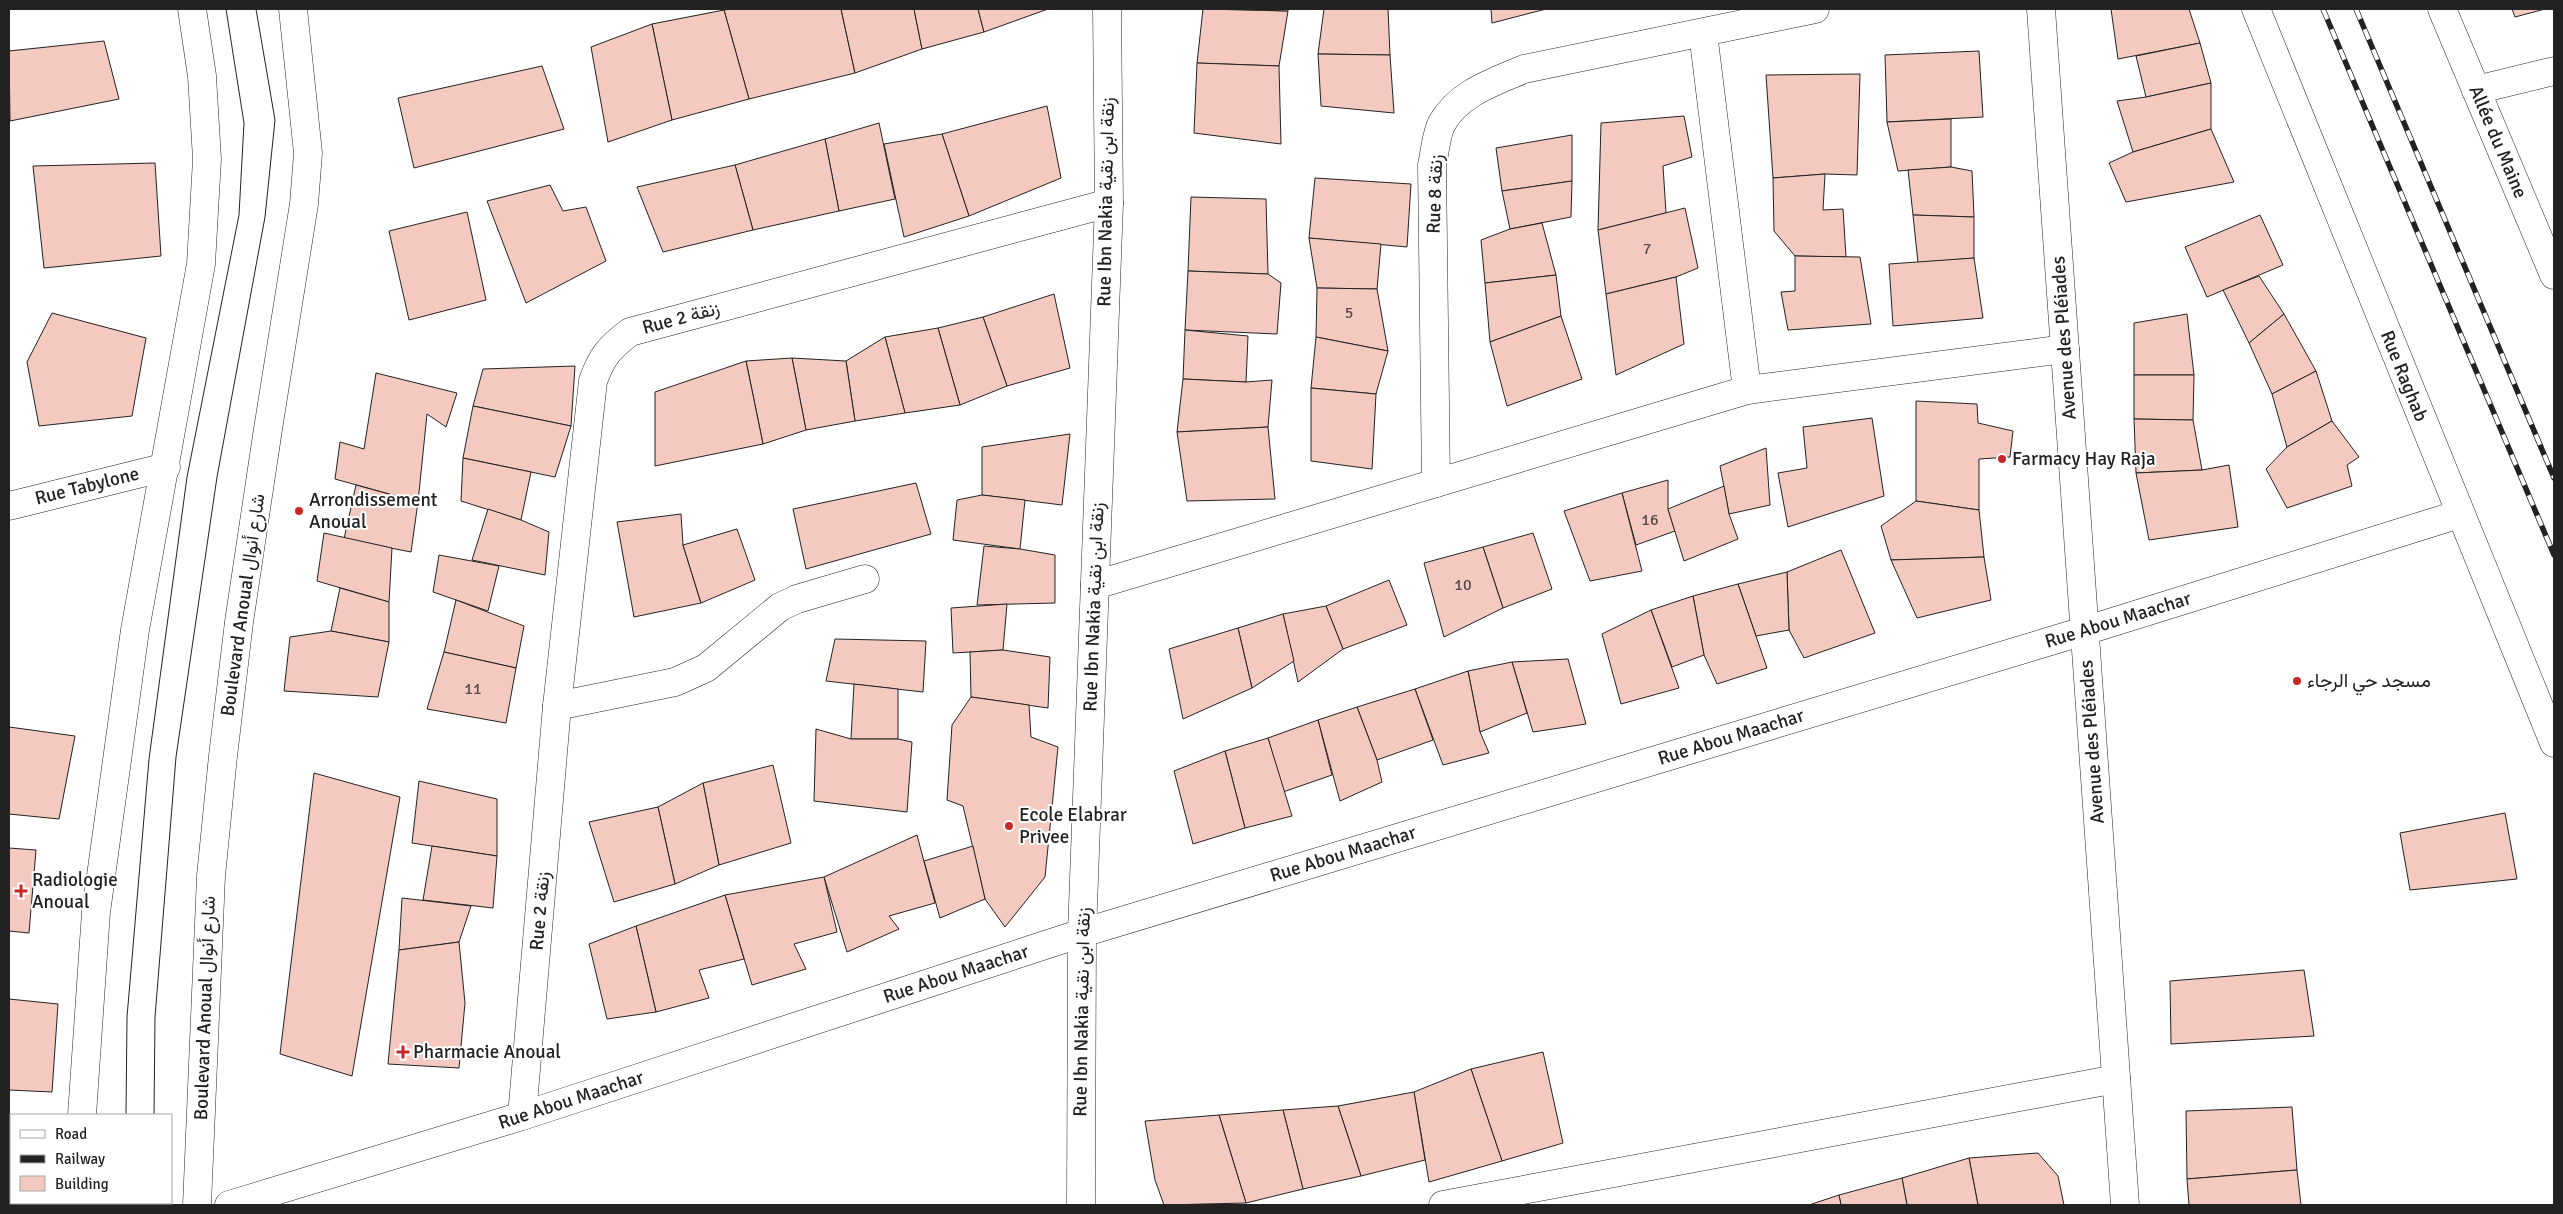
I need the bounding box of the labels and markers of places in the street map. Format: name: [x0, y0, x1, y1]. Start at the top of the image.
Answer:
place label: Farmacy Hay Raja: [2012, 447, 2156, 471]
marker: Farmacy Hay Raja: [1996, 453, 2008, 465]
place label: Arrondissement Anoual: [309, 488, 438, 534]
marker: Arrondissement Anoual: [293, 505, 305, 517]
place label: مسجد حي الرجاء: [2307, 669, 2431, 696]
marker: مسجد حي الرجاء: [2291, 675, 2303, 687]
place label: Ecole Elabrar Privee: [1019, 803, 1127, 849]
marker: Ecole Elabrar Privee: [1003, 820, 1015, 832]
place label: Radiologie Anoual: [32, 868, 118, 914]
marker: Radiologie Anoual: [14, 884, 28, 898]
place label: Pharmacie Anoual: [413, 1040, 561, 1064]
marker: Pharmacie Anoual: [397, 1046, 409, 1058]

